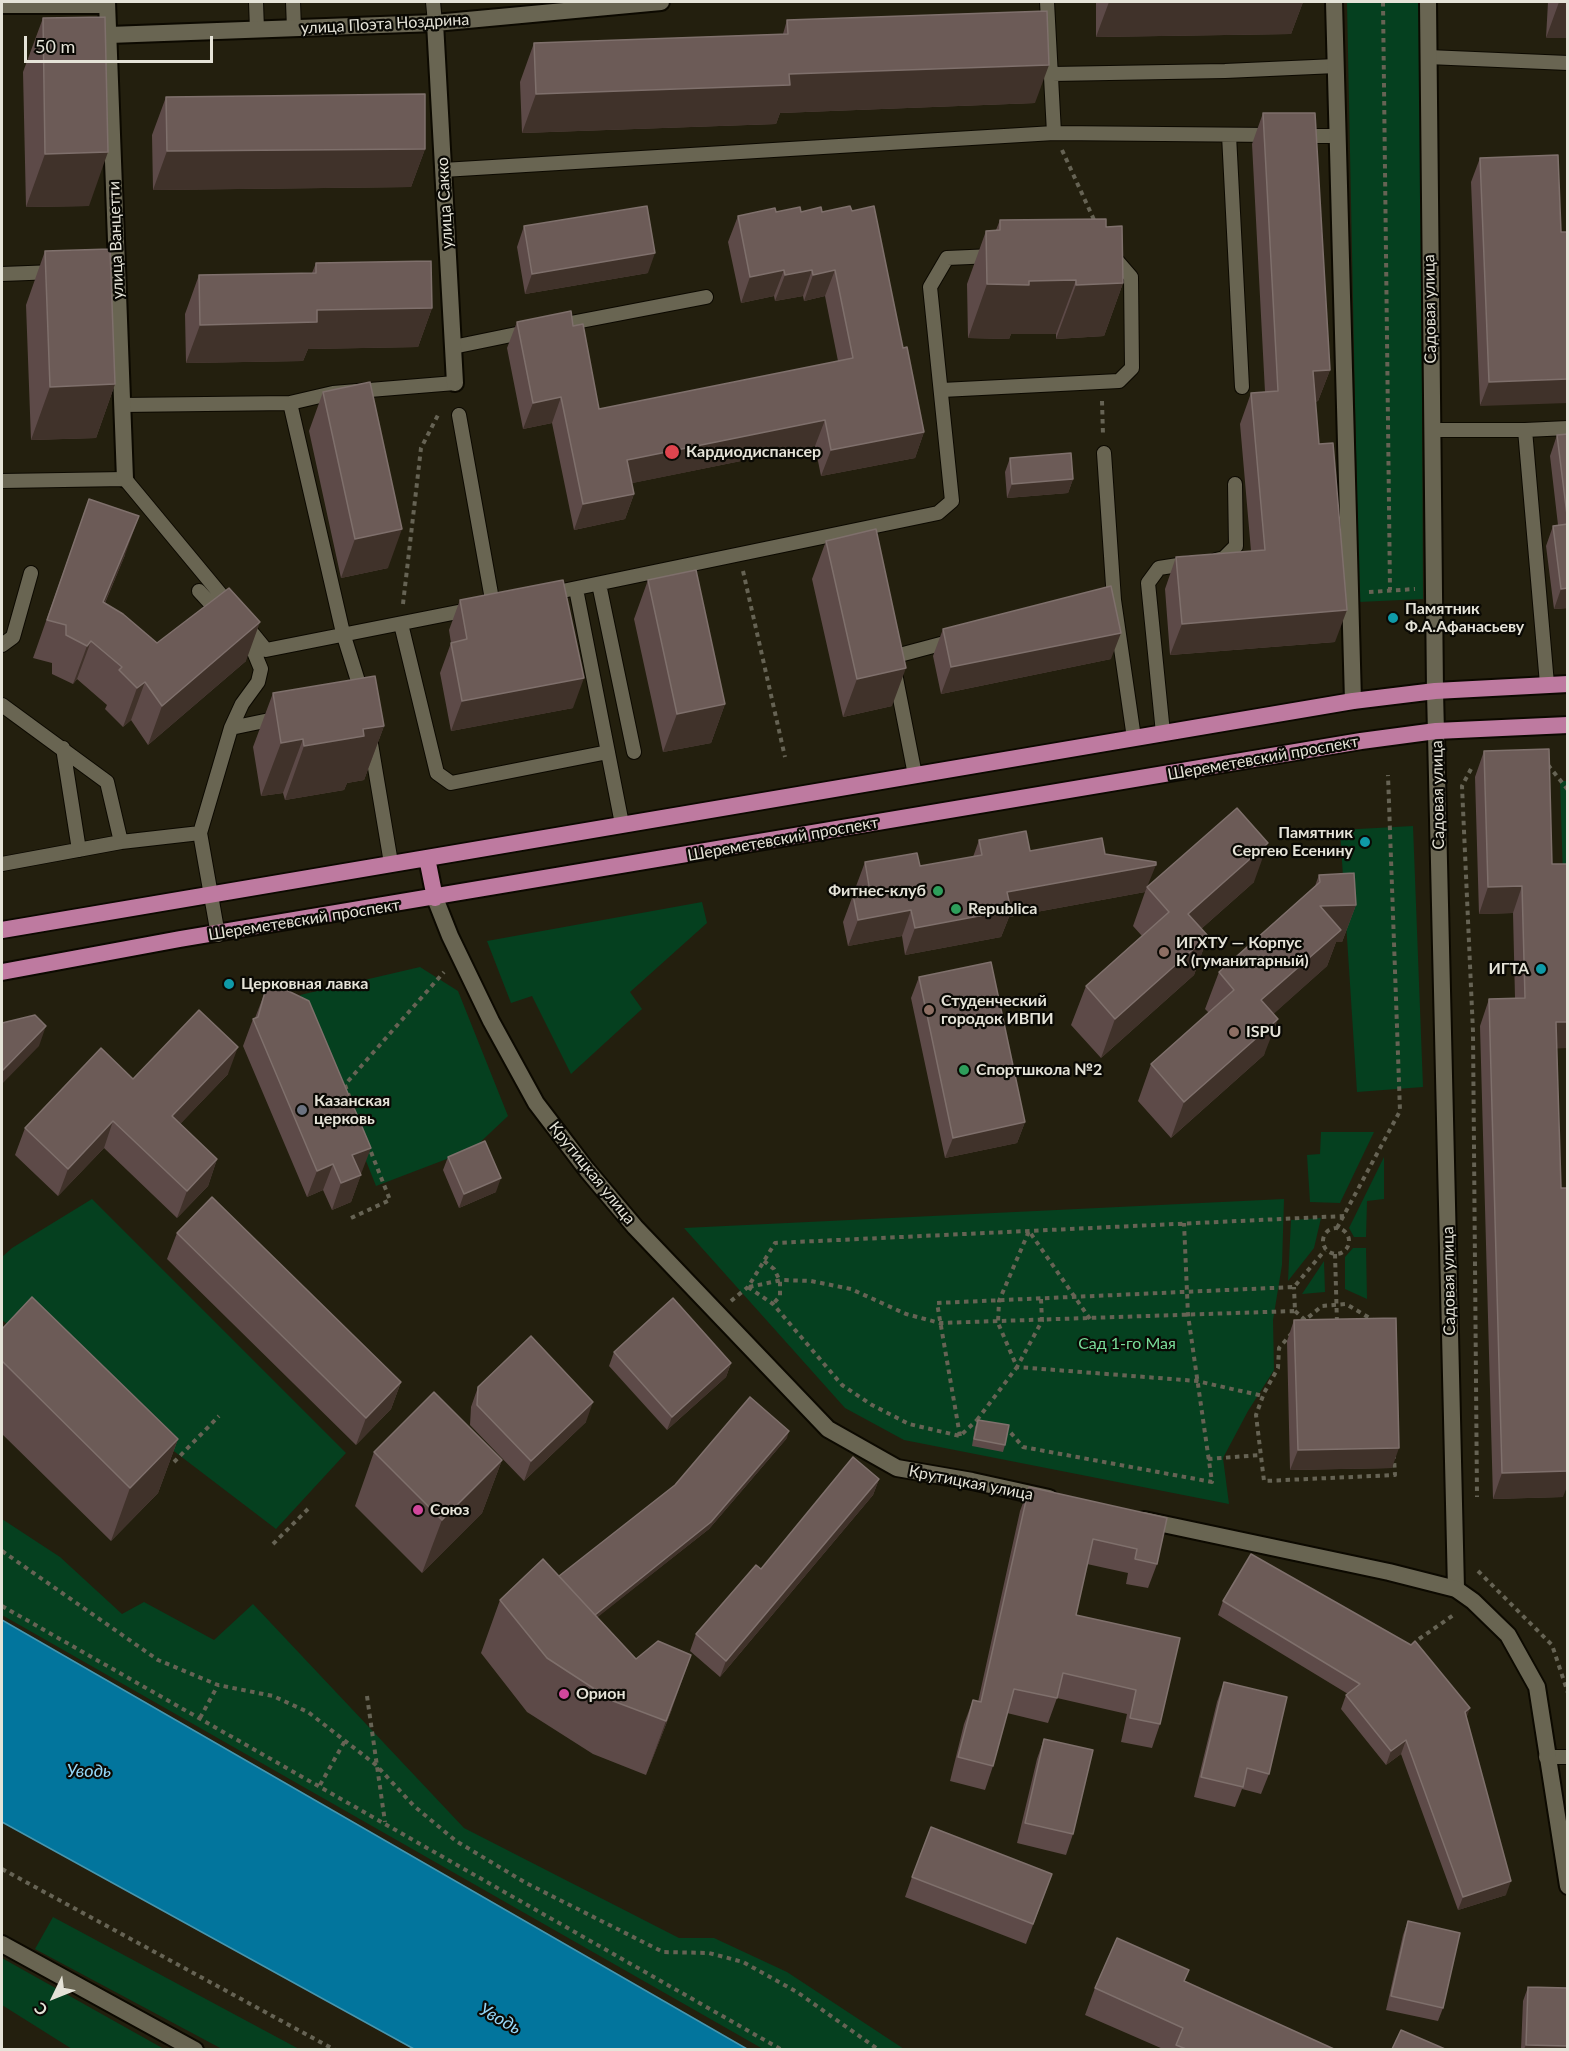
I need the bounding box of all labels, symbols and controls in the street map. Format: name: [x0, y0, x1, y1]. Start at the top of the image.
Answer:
street label: улица Поэта Ноздрина: [300, 10, 470, 38]
scale bar: [27, 24, 216, 62]
text: 50 m: [35, 35, 75, 57]
street label: улица Сакко: [433, 157, 457, 249]
street label: улица Ванцетти: [104, 181, 128, 299]
street label: Садовая улица: [1419, 254, 1441, 364]
place label: Кардиодиспансер: [686, 442, 821, 462]
marker: Кардиодиспансер: [663, 443, 681, 461]
place label: Памятник Ф.А.Афанасьеву: [1405, 599, 1524, 637]
marker: Памятник Ф.А.Афанасьеву: [1386, 611, 1400, 625]
street label: Шереметевский проспект: [1166, 732, 1360, 784]
street label: Садовая улица: [1427, 740, 1449, 850]
street label: Шереметевский проспект: [686, 813, 880, 865]
place label: Памятник Сергею Есенину: [1232, 823, 1353, 861]
marker: Памятник Сергею Есенину: [1358, 835, 1372, 849]
place label: Фитнес-клуб: [828, 881, 926, 901]
marker: Фитнес-клуб: [931, 884, 945, 898]
street label: Шереметевский проспект: [207, 895, 401, 945]
place label: Republica: [968, 899, 1037, 919]
marker: Republica: [949, 902, 963, 916]
place label: ИГХТУ — Корпус К (гуманитарный): [1176, 933, 1309, 971]
marker: ИГХТУ — Корпус К (гуманитарный): [1157, 945, 1171, 959]
place label: ИГТА: [1488, 959, 1529, 979]
marker: ИГТА: [1534, 962, 1548, 976]
place label: Церковная лавка: [241, 974, 368, 994]
marker: Церковная лавка: [222, 977, 236, 991]
place label: Студенческий городок ИВПИ: [941, 991, 1054, 1029]
marker: Студенческий городок ИВПИ: [922, 1003, 936, 1017]
place label: ISPU: [1246, 1022, 1281, 1042]
marker: ISPU: [1227, 1025, 1241, 1039]
place label: Спортшкола №2: [976, 1060, 1102, 1080]
marker: Спортшкола №2: [957, 1063, 971, 1077]
place label: Казанская церковь: [314, 1091, 390, 1129]
marker: Казанская церковь: [295, 1103, 309, 1117]
street label: Крутицкая улица: [545, 1118, 639, 1228]
street label: Садовая улица: [1438, 1226, 1460, 1336]
park label: Сад 1-го Мая: [1078, 1334, 1176, 1354]
street label: Крутицкая улица: [907, 1462, 1035, 1504]
place label: Союз: [430, 1500, 469, 1520]
marker: Союз: [411, 1503, 425, 1517]
place label: Орион: [576, 1684, 626, 1704]
marker: Орион: [557, 1687, 571, 1701]
water label: Уводь: [67, 1760, 111, 1782]
north arrow: [24, 1967, 84, 2027]
text: С: [30, 1999, 51, 2020]
water label: Уводь: [475, 1999, 525, 2039]

